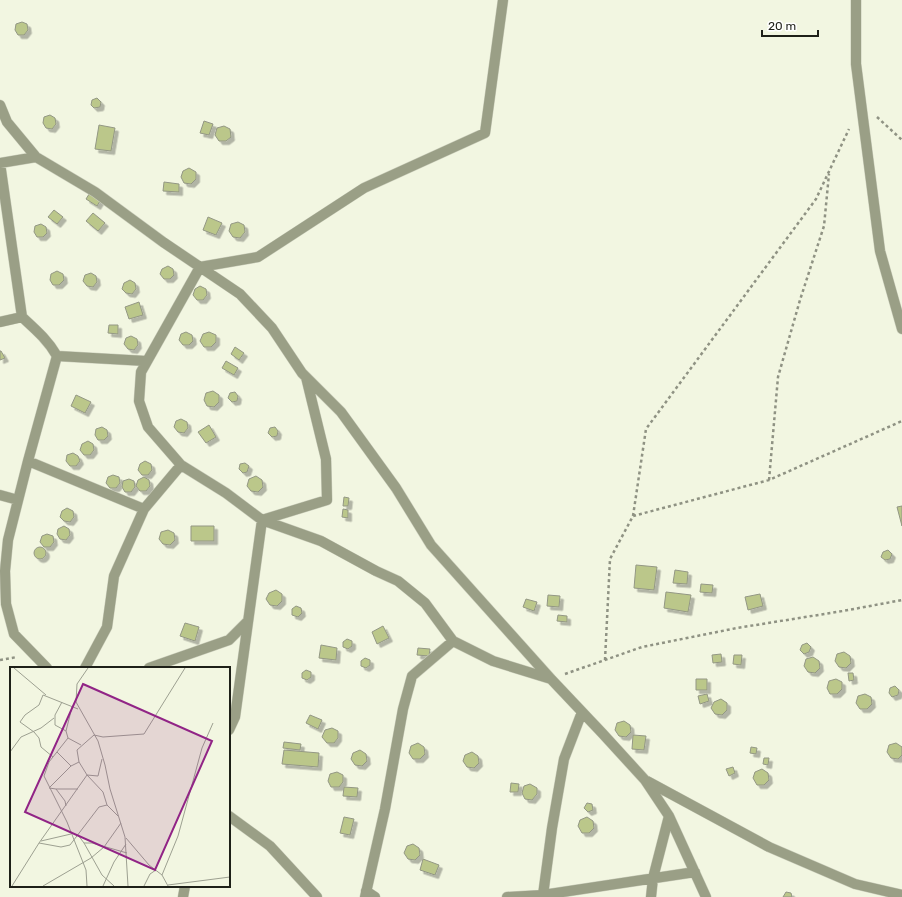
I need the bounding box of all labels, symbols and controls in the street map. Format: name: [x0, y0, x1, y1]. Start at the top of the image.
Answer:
scale bar: [762, 12, 818, 38]
text: 20 m: [768, 19, 796, 33]
inset map: [10, 667, 230, 887]

